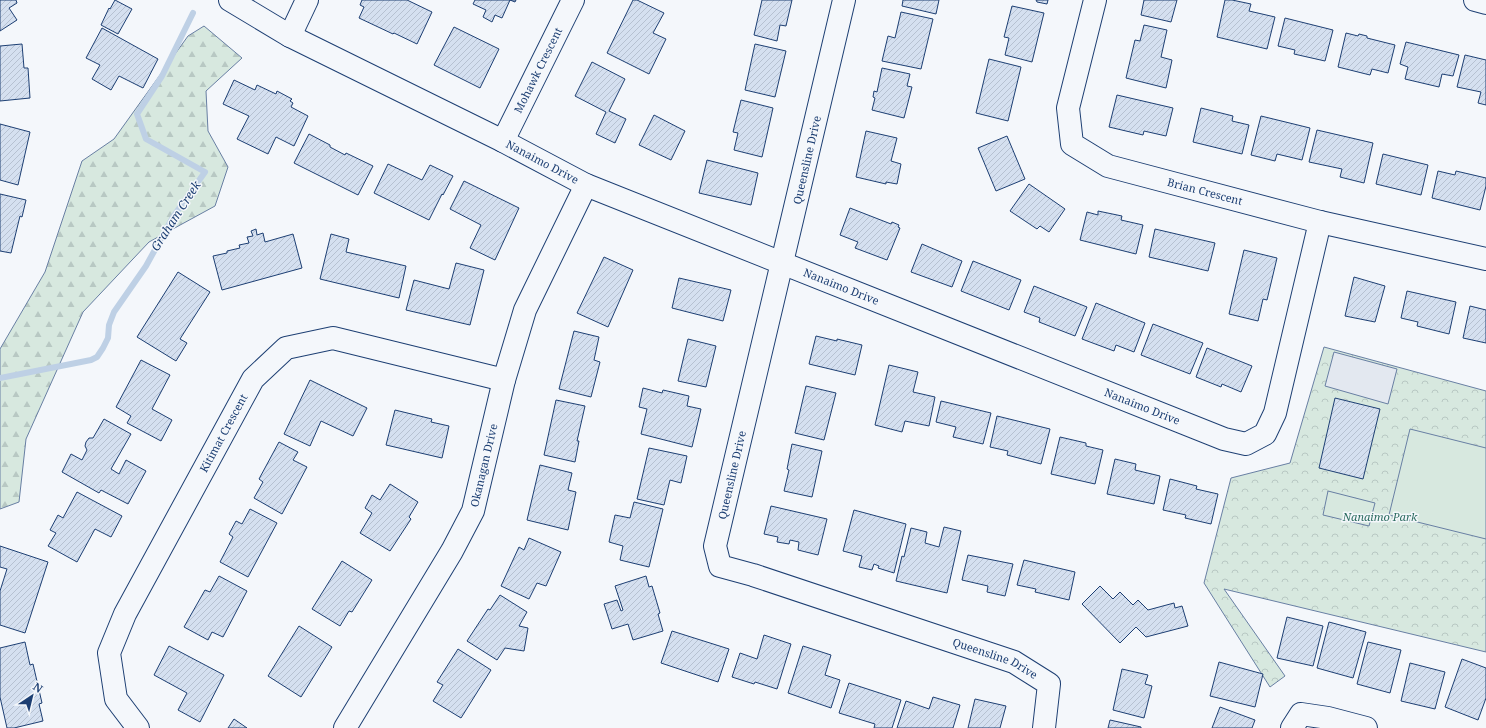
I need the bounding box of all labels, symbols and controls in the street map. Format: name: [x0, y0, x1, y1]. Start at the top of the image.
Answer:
street label: Mohawk Crescent: [510, 25, 565, 115]
street label: Queensline Drive: [789, 114, 824, 206]
street label: Nanaimo Drive: [504, 136, 582, 187]
street label: Brian Crescent: [1166, 174, 1244, 208]
water label: Graham Creek: [147, 176, 205, 254]
street label: Nanaimo Drive: [801, 264, 881, 308]
street label: Nanaimo Drive: [1102, 384, 1182, 428]
street label: Kitimat Crescent: [196, 391, 251, 475]
street label: Okanagan Drive: [466, 422, 500, 508]
street label: Queensline Drive: [714, 429, 749, 521]
park label: Nanaimo Park: [1342, 509, 1418, 524]
street label: Queensline Drive: [951, 634, 1041, 682]
north arrow: [12, 676, 52, 716]
text: N: [30, 679, 46, 696]

